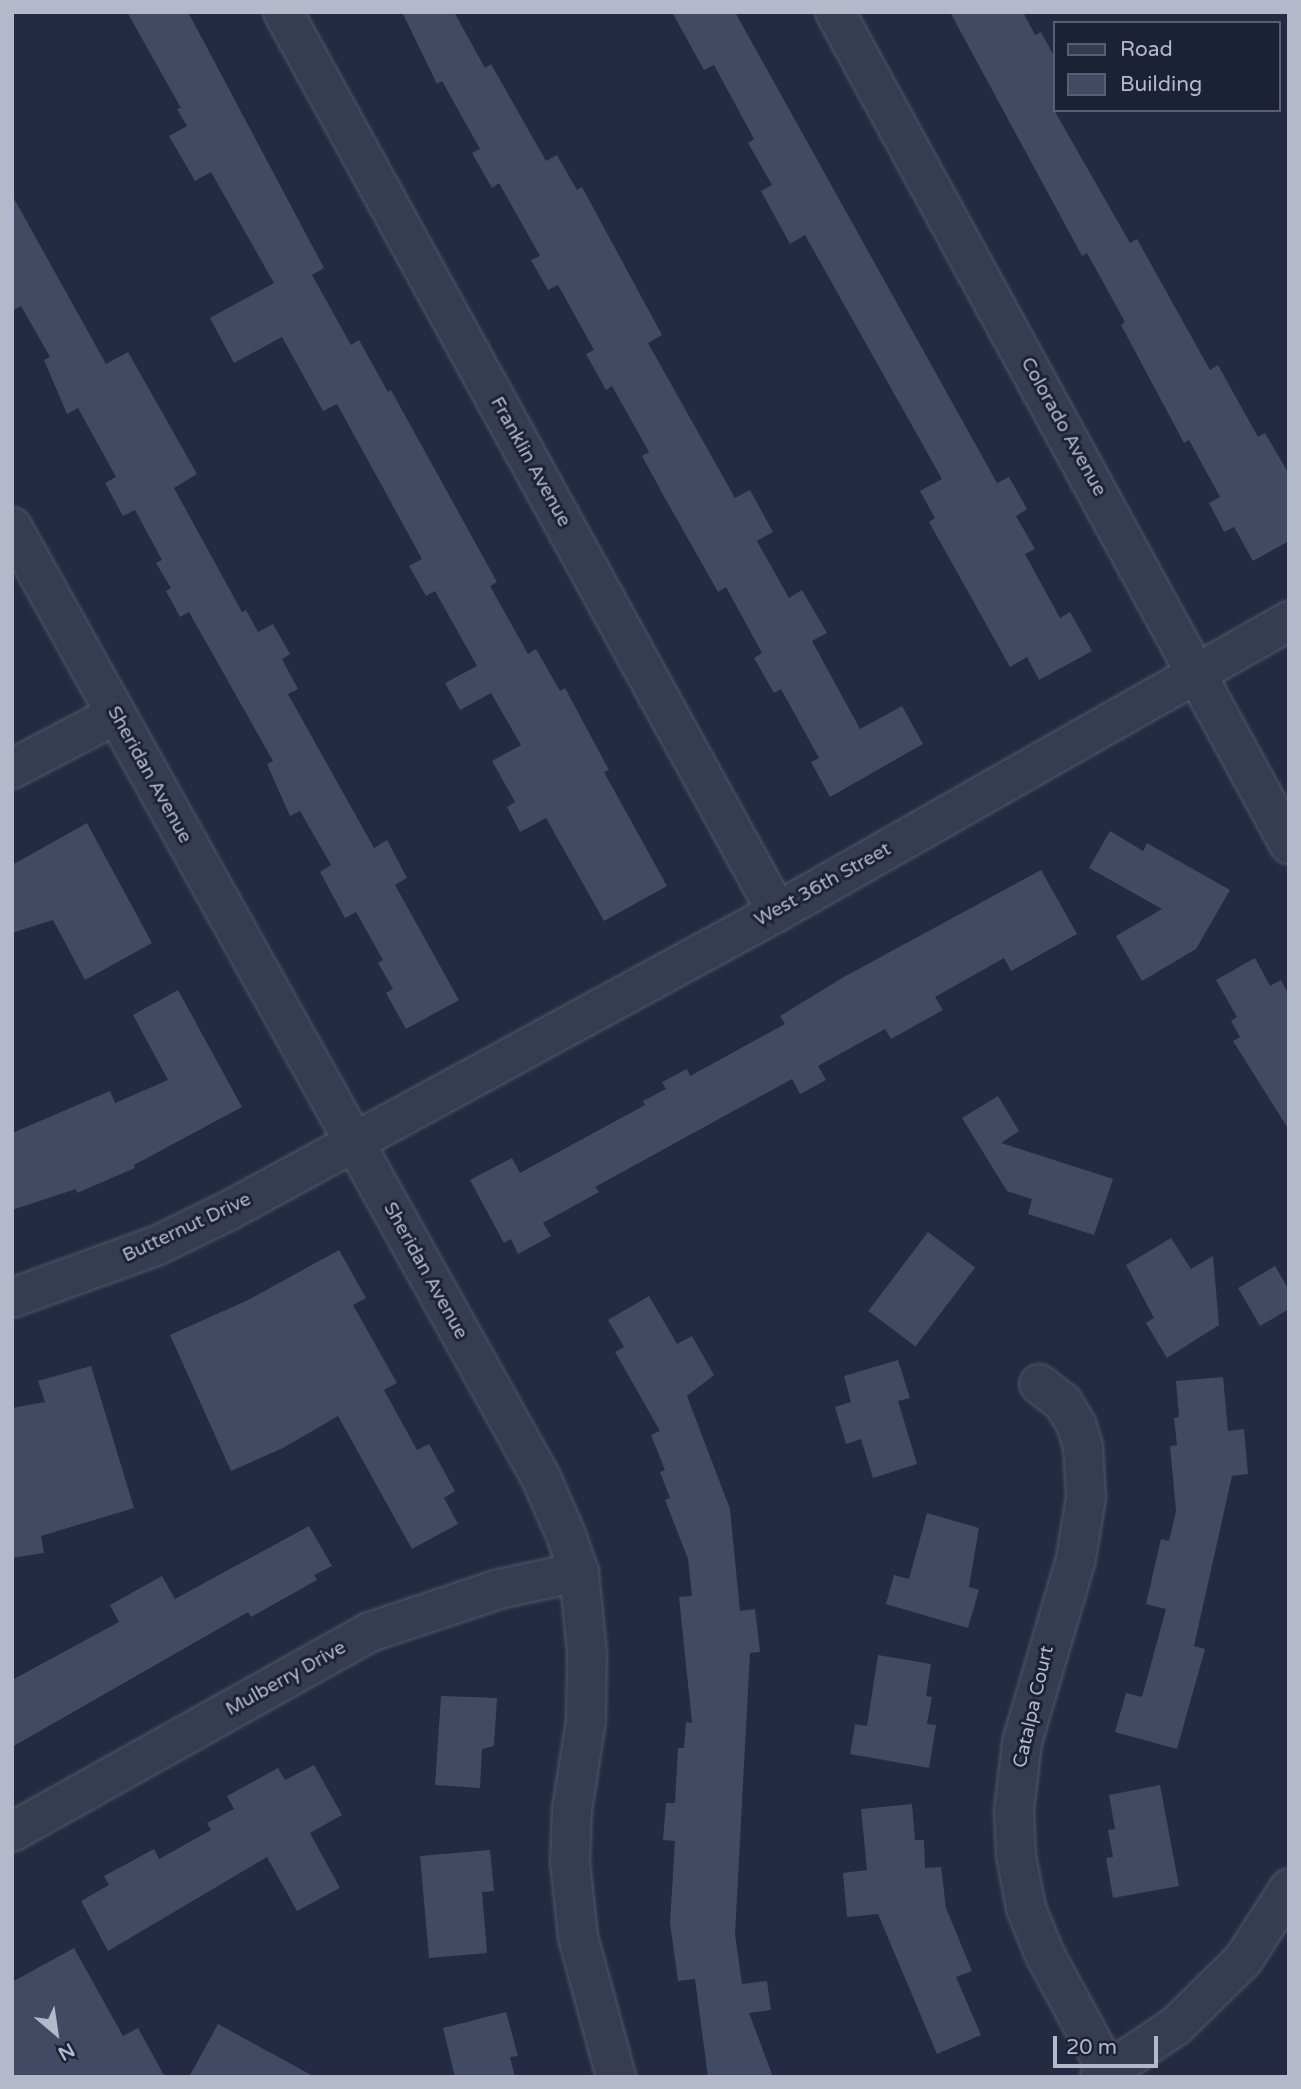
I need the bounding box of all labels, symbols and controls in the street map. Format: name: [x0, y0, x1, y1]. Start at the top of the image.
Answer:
legend: [1052, 21, 1280, 112]
text: Road: [1120, 37, 1173, 62]
text: Building: [1120, 72, 1202, 97]
street label: Colorado Avenue: [1015, 354, 1111, 500]
street label: Franklin Avenue: [485, 393, 575, 531]
street label: Sheridan Avenue: [102, 703, 196, 847]
street label: West 36th Street: [751, 838, 895, 932]
street label: Butternut Drive: [119, 1188, 255, 1268]
street label: Sheridan Avenue: [378, 1199, 472, 1343]
street label: Mulberry Drive: [222, 1637, 350, 1721]
street label: Catalpa Court: [1009, 1644, 1059, 1770]
north arrow: [21, 1998, 91, 2068]
scale bar: [1056, 2022, 1161, 2066]
text: 20 m: [1066, 2035, 1117, 2060]
text: N: [54, 2038, 78, 2065]

